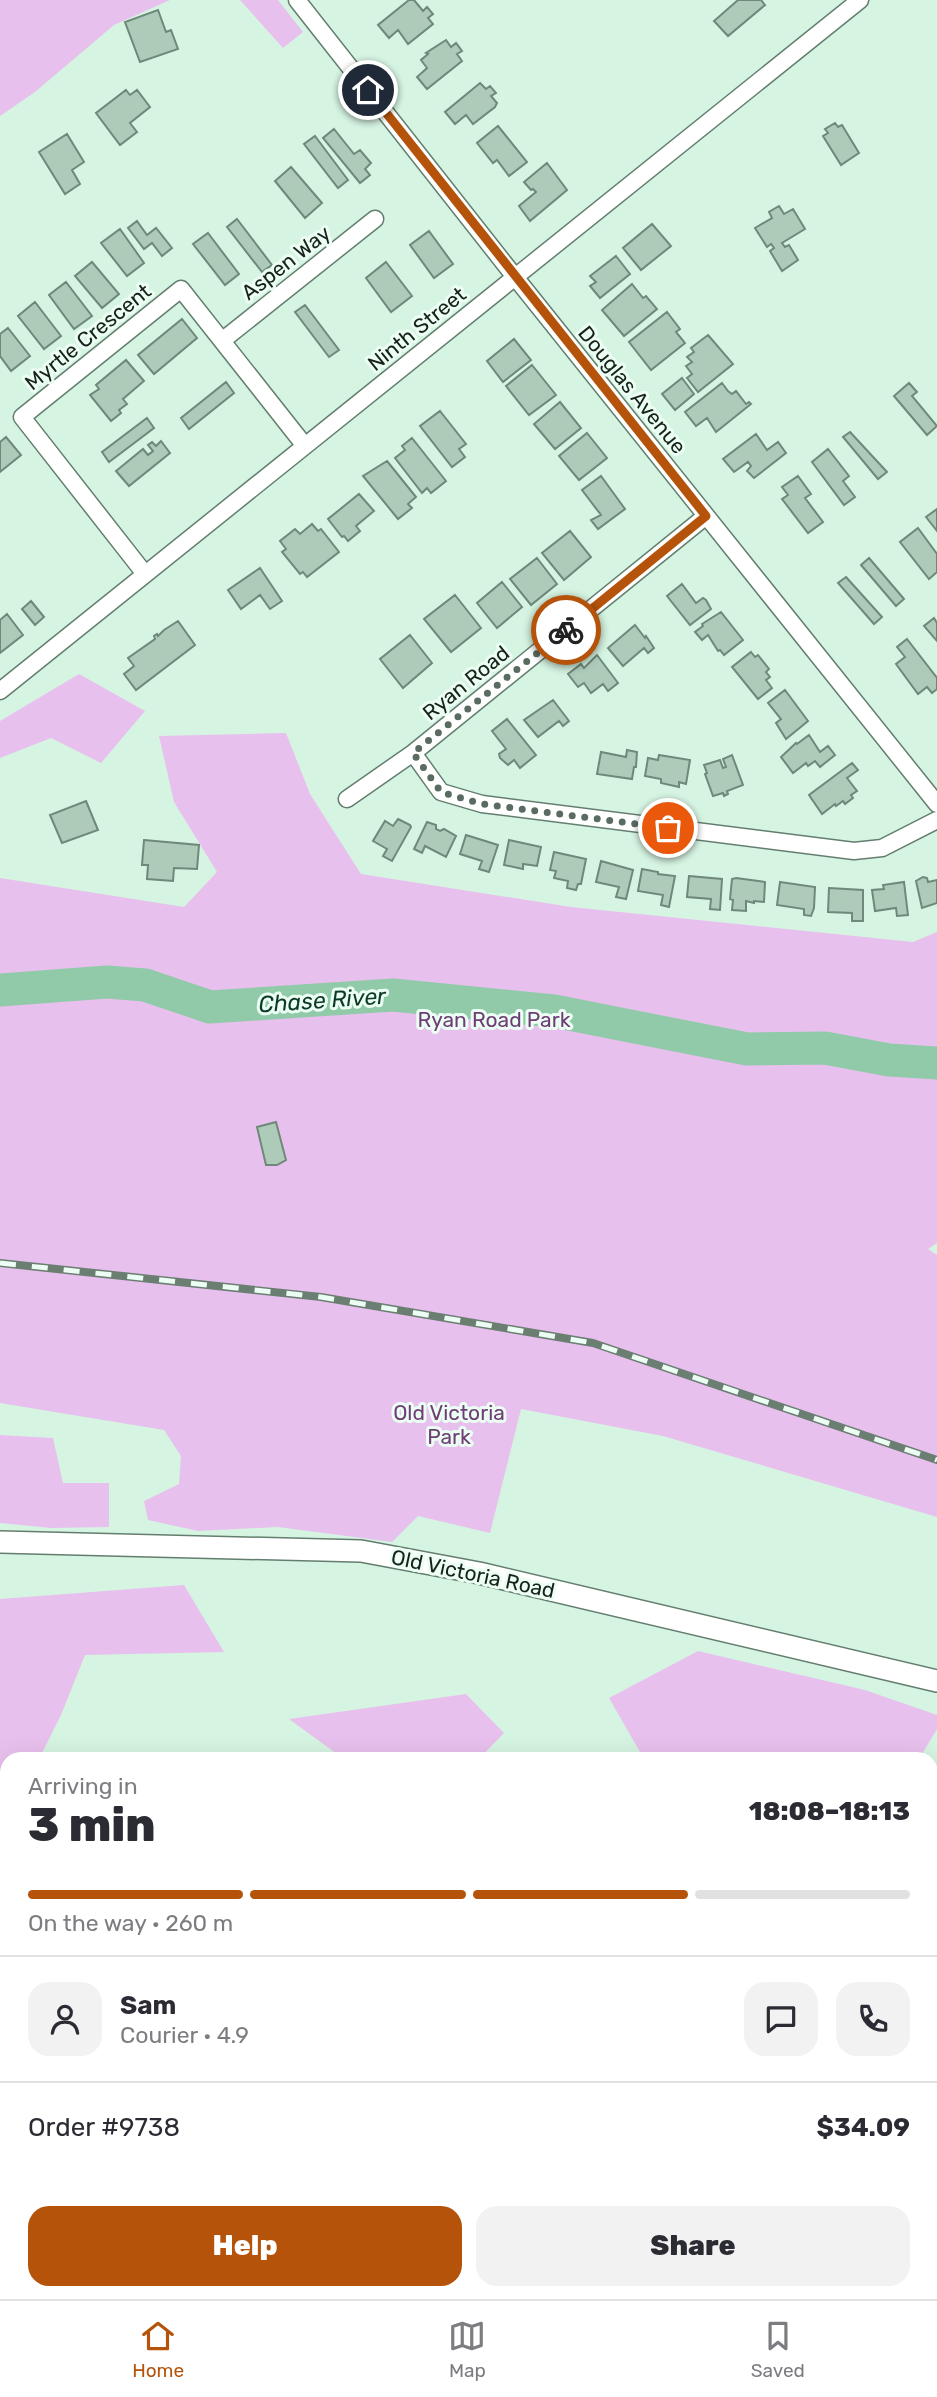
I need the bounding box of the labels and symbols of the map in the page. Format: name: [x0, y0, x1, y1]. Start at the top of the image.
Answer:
pin: [338, 60, 398, 120]
street label: Aspen Way: [236, 220, 335, 305]
street label: Myrtle Crescent: [20, 278, 156, 395]
street label: Ninth Street: [363, 281, 471, 376]
street label: Douglas Avenue: [573, 321, 692, 459]
courier: [531, 595, 601, 665]
street label: Ryan Road: [417, 640, 514, 725]
pin: [638, 798, 698, 858]
water label: Chase River: [257, 981, 388, 1018]
park label: Ryan Road Park: [417, 1007, 571, 1032]
park label: Old Victoria Park: [393, 1400, 505, 1449]
street label: Old Victoria Road: [389, 1544, 557, 1603]

